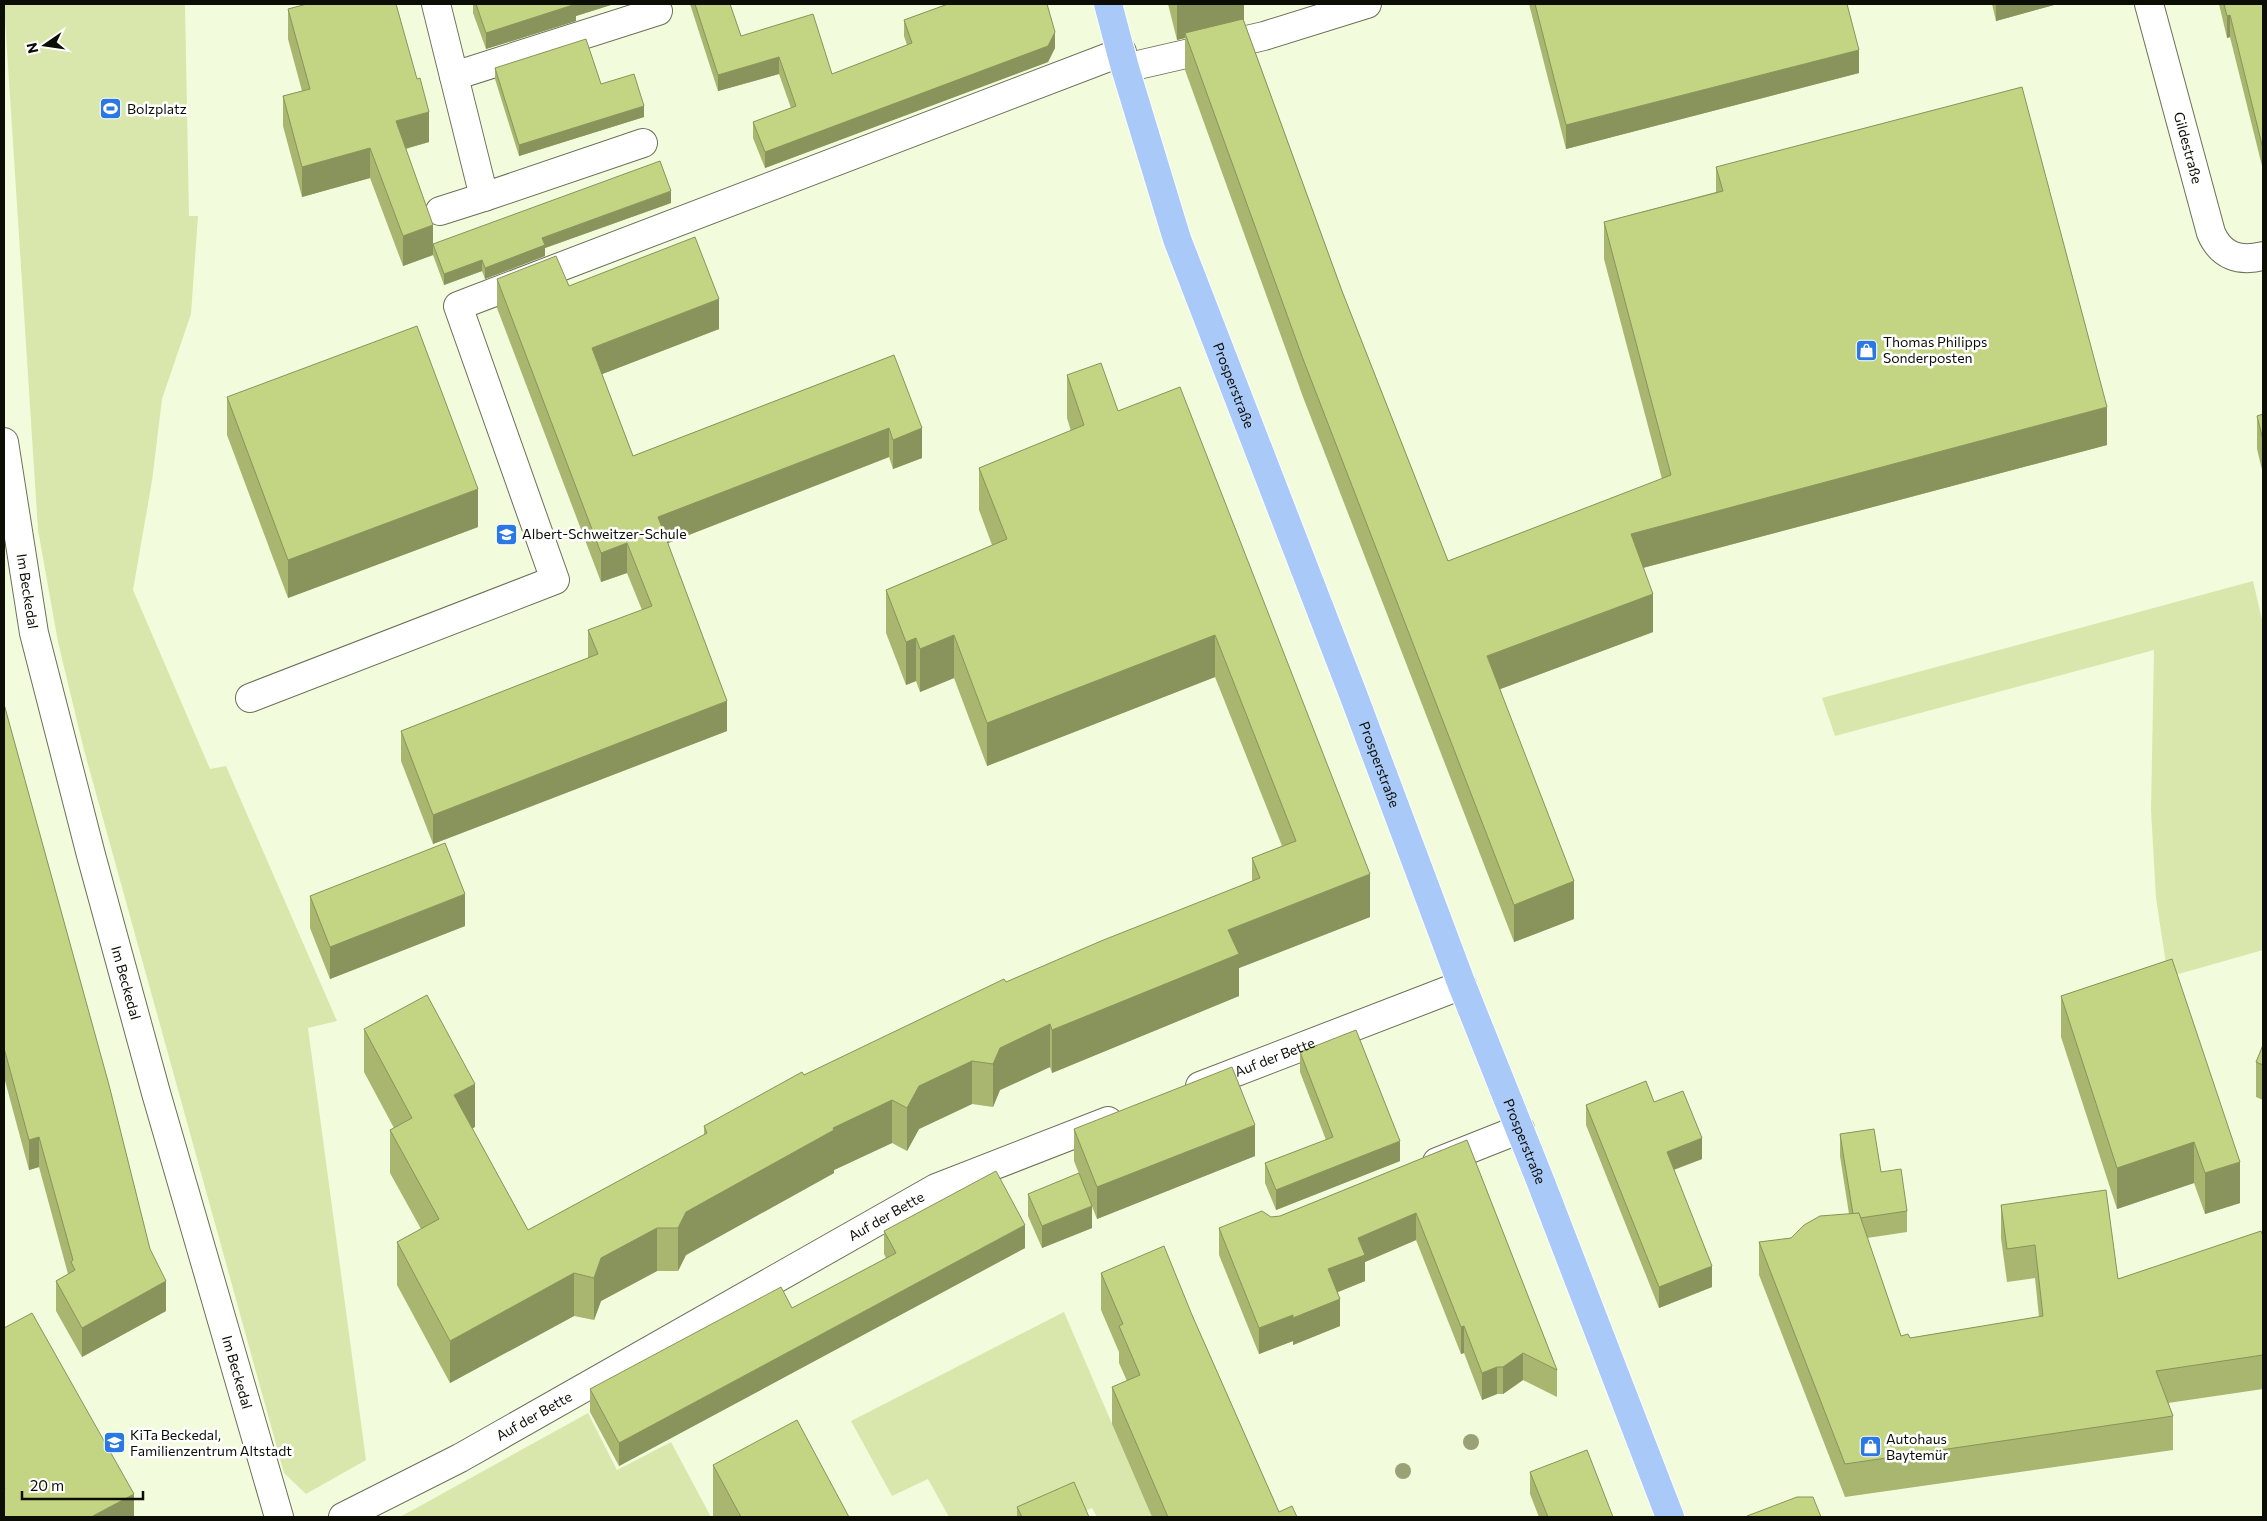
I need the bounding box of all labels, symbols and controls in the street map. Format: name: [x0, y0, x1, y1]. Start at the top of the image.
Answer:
north arrow: [20, 20, 70, 70]
text: N: [22, 41, 41, 55]
sports icon: Bolzplatz: [99, 97, 123, 121]
place label: Bolzplatz: [127, 100, 187, 117]
street label: Gildestraße: [2171, 110, 2206, 185]
place label: Thomas Philipps Sonderposten: [1883, 333, 1987, 366]
shop icon: Thomas Philipps Sonderposten: [1855, 338, 1879, 362]
street label: Prosperstraße: [1210, 340, 1258, 431]
school or university icon: Albert-Schweitzer-Schule: [494, 522, 518, 546]
place label: Albert-Schweitzer-Schule: [522, 525, 687, 542]
street label: Im Beckedal: [14, 552, 42, 630]
street label: Prosperstraße: [1356, 719, 1404, 810]
street label: Im Beckedal: [108, 944, 145, 1021]
street label: Auf der Bette: [1232, 1034, 1317, 1080]
street label: Prosperstraße: [1500, 1096, 1550, 1186]
street label: Auf der Bette: [845, 1188, 927, 1244]
street label: Im Beckedal: [219, 1333, 256, 1411]
street label: Auf der Bette: [493, 1387, 575, 1444]
place label: KiTa Beckedal, Familienzentrum Altstadt: [130, 1426, 292, 1459]
place label: Autohaus Baytemür: [1886, 1430, 1949, 1463]
school or university icon: KiTa Beckedal, Familienzentrum Altstadt: [102, 1431, 126, 1455]
shop icon: Autohaus Baytemür: [1858, 1435, 1882, 1459]
scale bar: [22, 1468, 144, 1500]
text: 20 m: [30, 1476, 64, 1494]

